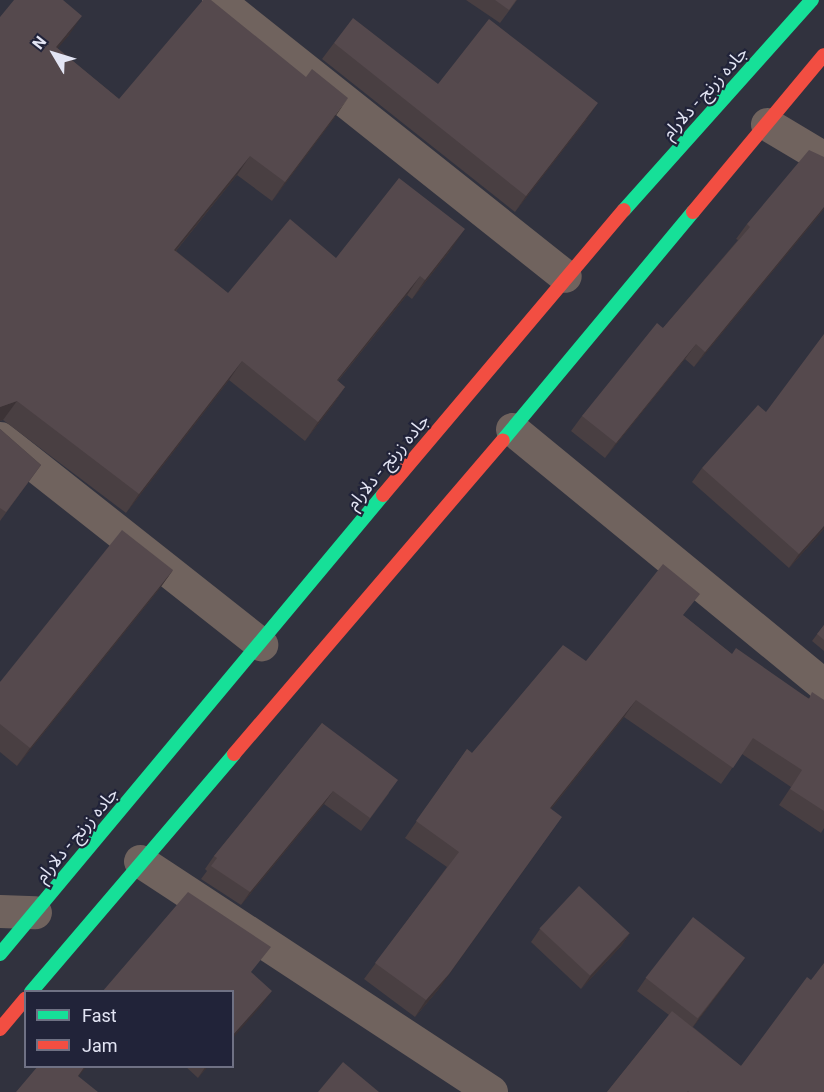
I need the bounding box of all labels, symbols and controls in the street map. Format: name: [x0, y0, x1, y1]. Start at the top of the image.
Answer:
north arrow: [24, 24, 84, 84]
text: N: [28, 32, 50, 53]
street label: جاده زرنج - دلارام: [658, 42, 752, 144]
street label: جاده زرنج - دلارام: [342, 410, 434, 514]
street label: جاده زرنج - دلارام: [31, 783, 123, 887]
legend: [24, 990, 234, 1068]
text: Fast: [82, 1005, 117, 1026]
text: Jam: [82, 1035, 118, 1056]

